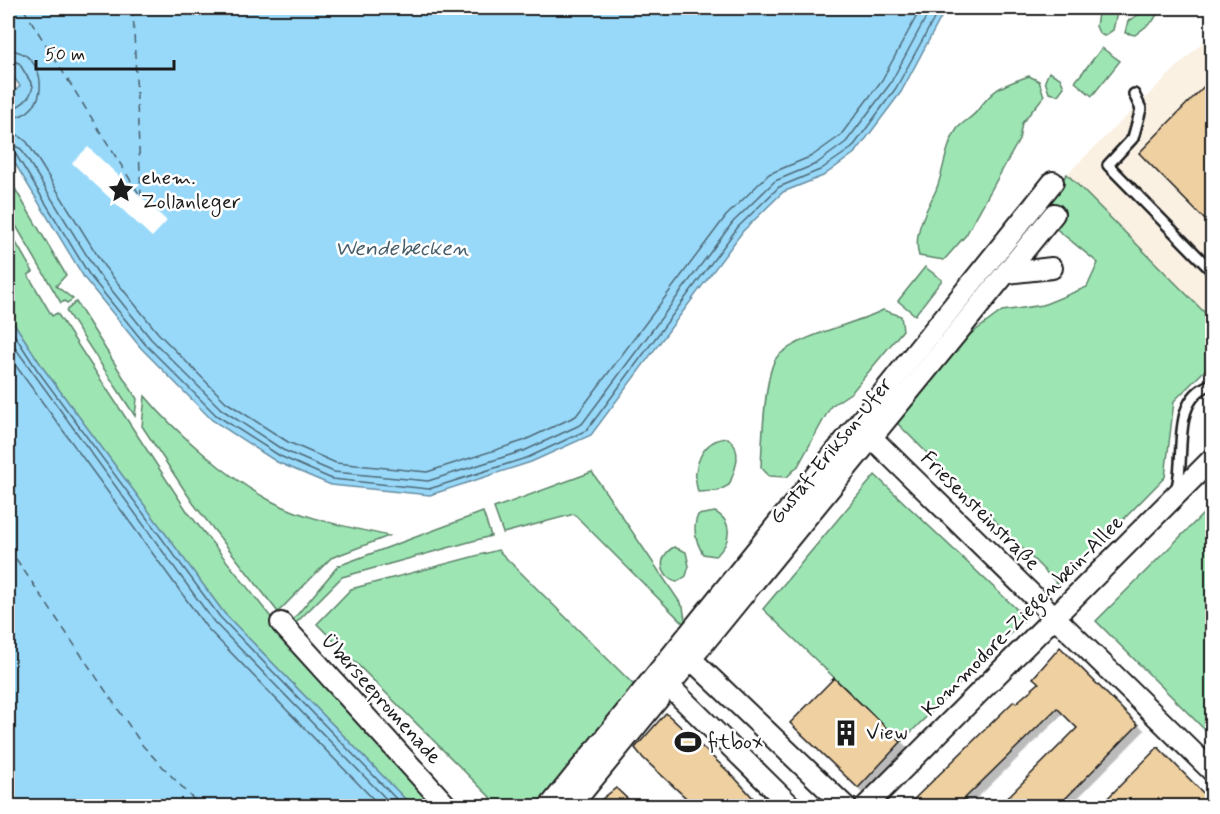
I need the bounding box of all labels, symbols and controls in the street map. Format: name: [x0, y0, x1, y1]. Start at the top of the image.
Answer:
scale bar: [36, 33, 174, 71]
text: 50 m: [45, 43, 85, 67]
place label: ehem. Zollanleger: [141, 164, 241, 217]
place icon: ehem. Zollanleger: [106, 175, 136, 205]
water label: Wendebecken: [335, 235, 469, 263]
street label: Gustaf-Erikson-Ufer: [763, 372, 899, 530]
street label: Friesensteinstraße: [914, 445, 1046, 577]
street label: Kommodore-Ziegenbein-Allee: [916, 509, 1132, 724]
street label: Überseepromenade: [314, 627, 448, 771]
building icon: View: [831, 718, 861, 748]
place label: View: [866, 719, 908, 747]
sports icon: fitbox: [673, 727, 703, 757]
place label: fitbox: [708, 728, 764, 756]

